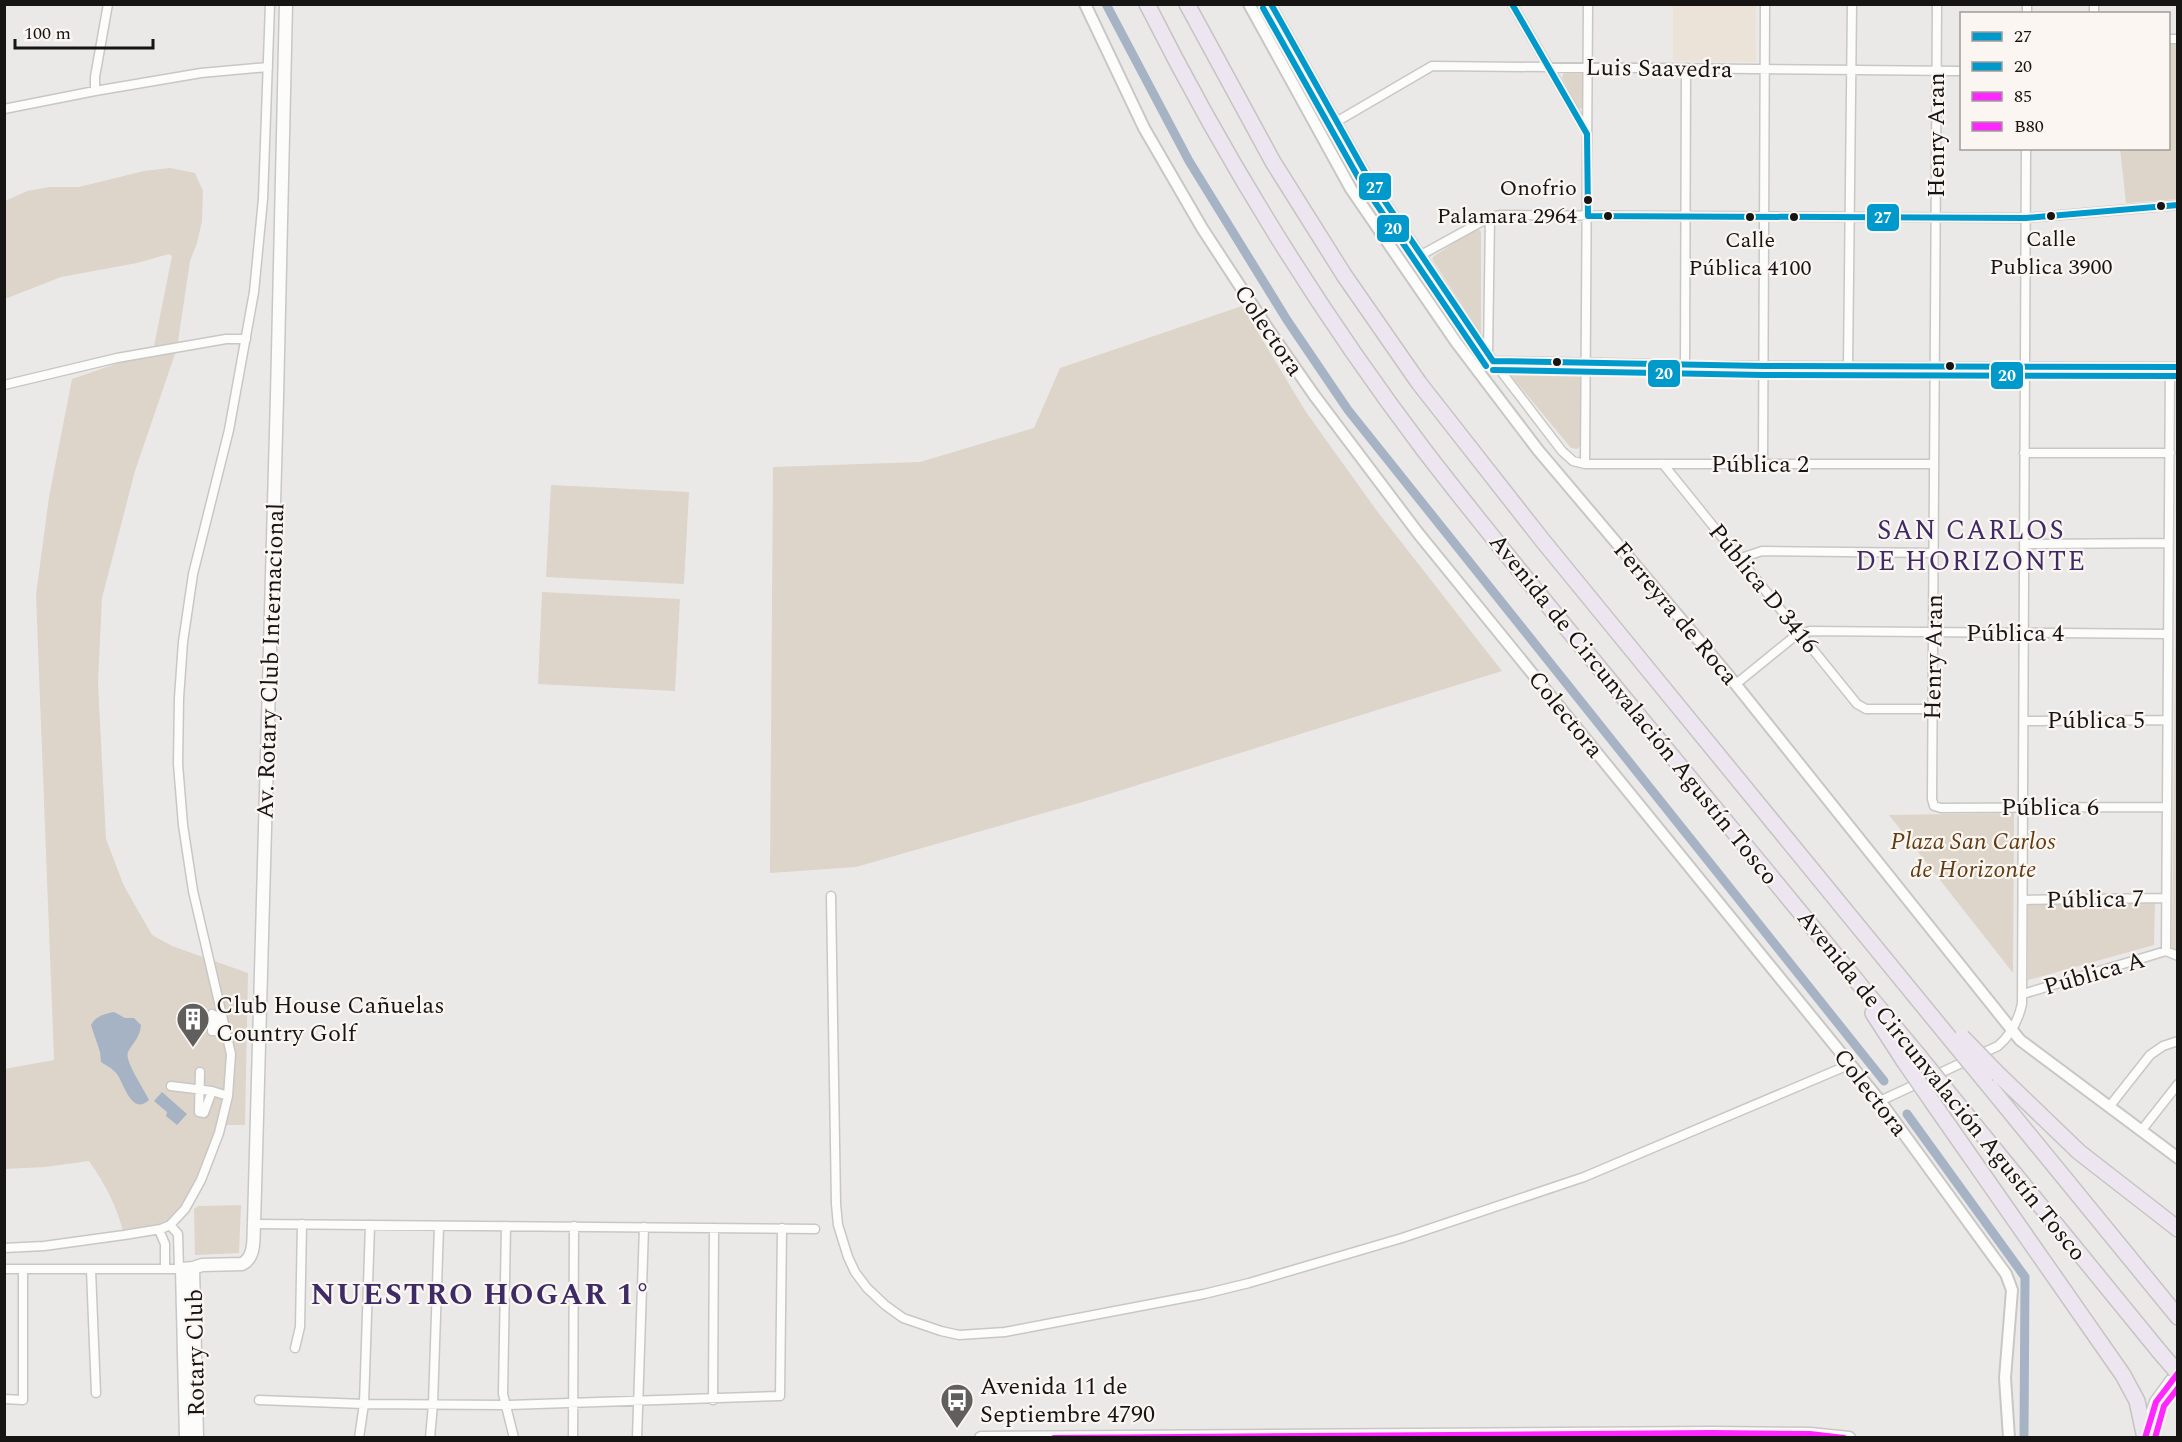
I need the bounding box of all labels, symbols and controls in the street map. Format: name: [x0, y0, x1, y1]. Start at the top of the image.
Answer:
scale bar: [15, 12, 153, 50]
legend: [1960, 12, 2170, 150]
text: 100 m: [24, 20, 71, 47]
text: 27: [2014, 23, 2032, 50]
street label: Luis Saavedra: [1585, 50, 1733, 88]
text: 20: [2014, 53, 2032, 80]
street label: Henry Aran: [1919, 72, 1955, 198]
text: 85: [2014, 83, 2032, 110]
text: B80: [2014, 113, 2044, 140]
line badge: 27: [1358, 172, 1392, 201]
place label: Onofrio Palamara 2964: [1437, 172, 1577, 233]
text: 27: [1366, 176, 1384, 200]
marker: Onofrio Palamara 2964: [1582, 194, 1594, 206]
unlabelled marker: [2155, 200, 2167, 212]
line badge: 27: [1866, 203, 1900, 232]
text: 27: [1874, 206, 1892, 230]
unlabelled marker: [1602, 210, 1614, 222]
marker: Calle Publica 3900: [2045, 210, 2057, 222]
marker: Calle Pública 4100: [1744, 211, 1756, 223]
unlabelled marker: [1788, 211, 1800, 223]
line badge: 20: [1376, 214, 1410, 243]
text: 20: [1384, 217, 1402, 241]
place label: Calle Publica 3900: [1990, 223, 2112, 284]
place label: Calle Pública 4100: [1689, 224, 1811, 285]
street label: Colectora: [1224, 278, 1312, 384]
unlabelled marker: [1551, 356, 1563, 368]
line badge: 20: [1647, 359, 1681, 388]
unlabelled marker: [1944, 360, 1956, 372]
line badge: 20: [1990, 361, 2024, 390]
text: 20: [1655, 362, 1673, 386]
text: 20: [1998, 364, 2016, 388]
street label: Pública 2: [1711, 447, 1809, 483]
street label: Av. Rotary Club Internacional: [247, 502, 295, 820]
district label: SAN CARLOS DE HORIZONTE: [1855, 510, 2087, 583]
street label: Pública D 3416: [1699, 516, 1827, 662]
street label: Avenida de Circunvalación Agustín Tosco: [1480, 526, 1787, 893]
street label: Ferreyra de Roca: [1604, 534, 1747, 694]
street label: Henry Aran: [1915, 594, 1953, 720]
street label: Pública 4: [1966, 616, 2064, 652]
street label: Colectora: [1519, 663, 1612, 766]
street label: Pública 5: [2047, 703, 2145, 739]
street label: Pública 6: [2001, 790, 2099, 826]
park label: Plaza San Carlos de Horizonte: [1890, 824, 2056, 888]
street label: Pública 7: [2046, 881, 2144, 919]
street label: Avenida de Circunvalación Agustín Tosco: [1788, 902, 2095, 1269]
street label: Pública A: [2039, 942, 2149, 1006]
place label: Club House Cañuelas Country Golf: [216, 988, 445, 1052]
building icon: Club House Cañuelas Country Golf: [175, 1001, 211, 1048]
street label: Colectora: [1824, 1041, 1916, 1145]
district label: NUESTRO HOGAR 1°: [310, 1272, 652, 1318]
street label: Rotary Club: [177, 1289, 215, 1417]
place label: Avenida 11 de Septiembre 4790: [980, 1369, 1155, 1433]
bus stop icon: Avenida 11 de Septiembre 4790: [939, 1382, 975, 1429]

